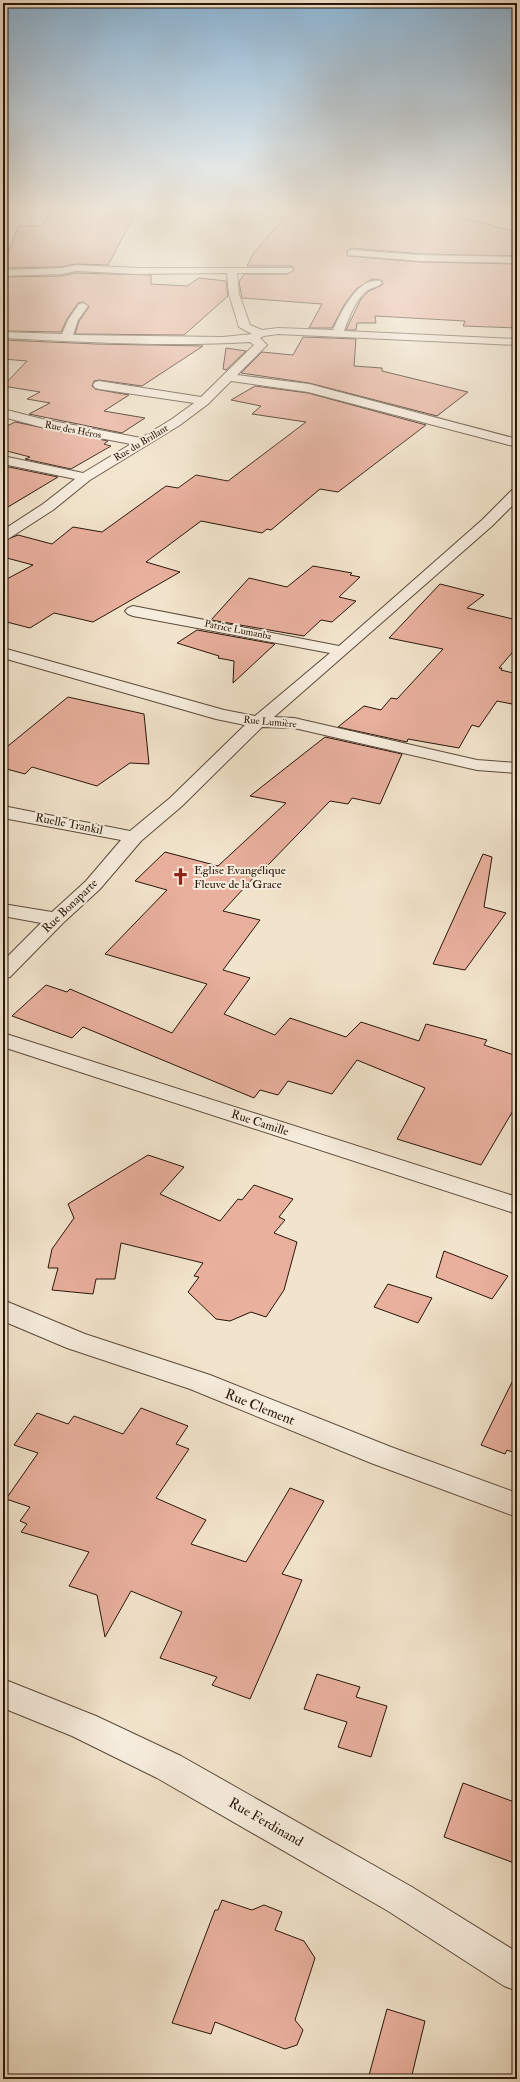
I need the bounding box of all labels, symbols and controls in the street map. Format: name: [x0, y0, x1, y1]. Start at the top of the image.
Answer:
street label: Rue des Héros: [44, 419, 103, 441]
street label: Rue du Brillant: [112, 422, 171, 464]
street label: Patrice Lumanba: [203, 618, 273, 643]
street label: Rue Lumière: [243, 714, 297, 730]
street label: Ruelle Trankil: [34, 810, 104, 838]
place label: Eglise Evangélique Fleuve de la Grace: [194, 863, 286, 892]
church icon: Eglise Evangélique Fleuve de la Grace: [171, 867, 191, 887]
street label: Rue Bonaparte: [39, 876, 101, 936]
street label: Rue Camille: [229, 1107, 291, 1139]
street label: Rue Clement: [223, 1385, 298, 1429]
street label: Rue Ferdinand: [226, 1794, 306, 1850]

